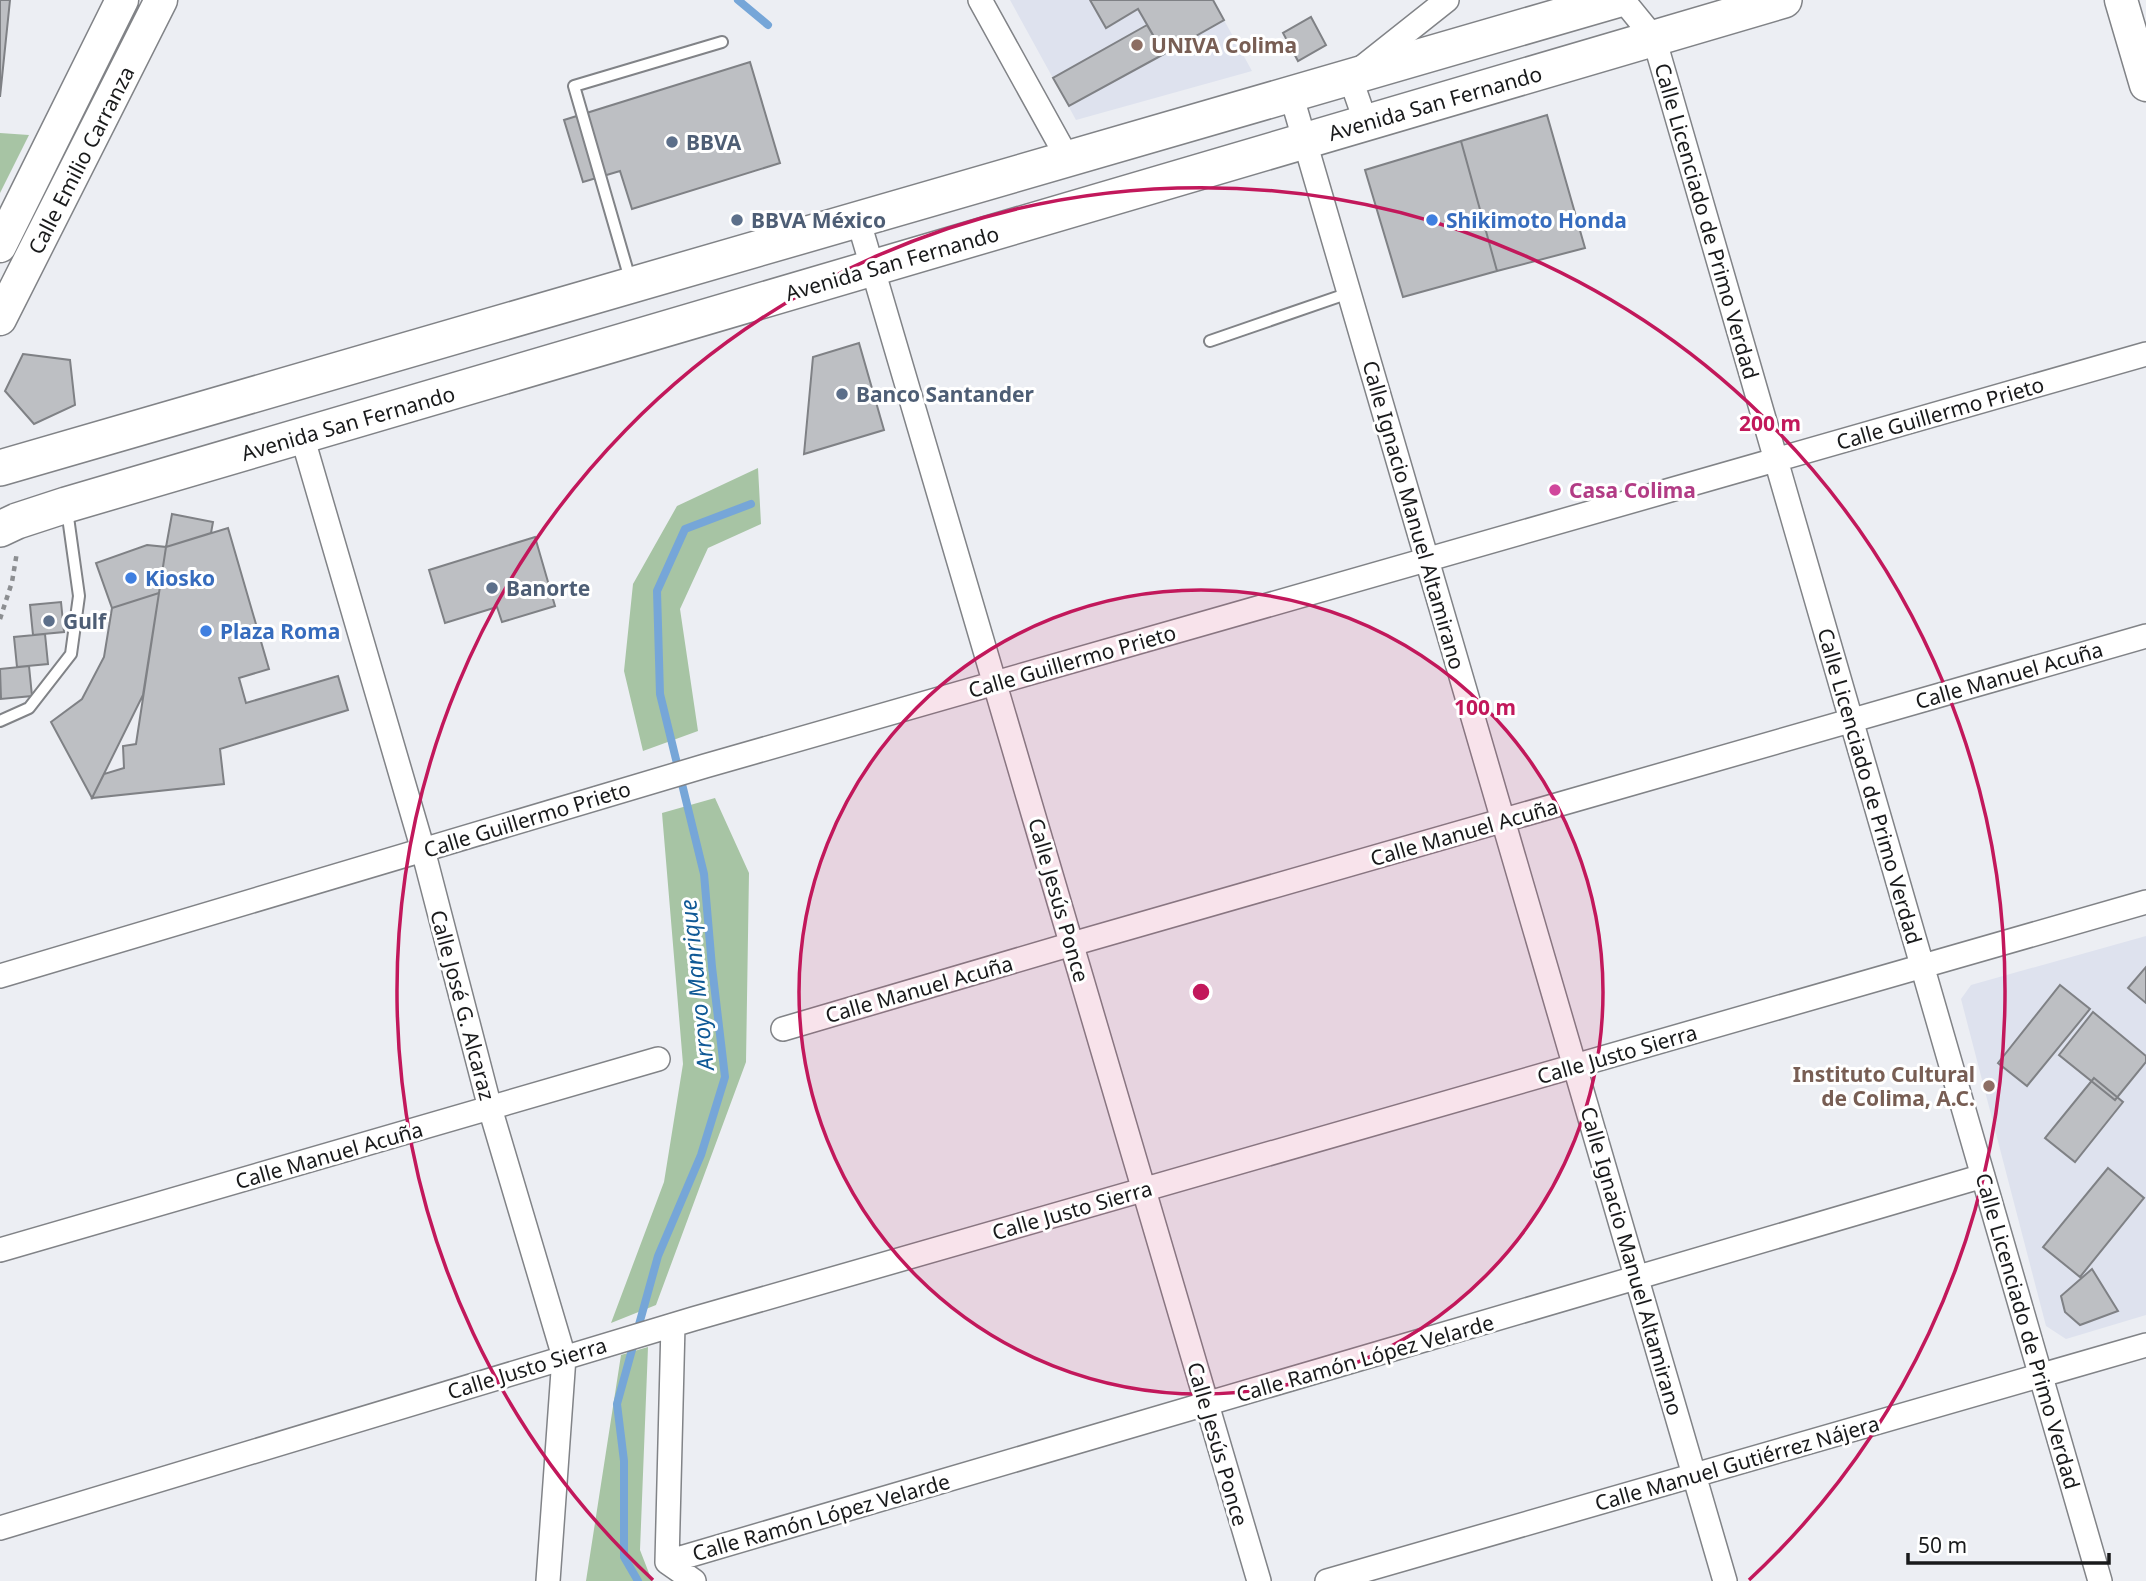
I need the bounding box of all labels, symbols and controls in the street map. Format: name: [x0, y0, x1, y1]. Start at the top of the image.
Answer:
place label: UNIVA Colima: [1151, 31, 1297, 59]
marker: UNIVA Colima: [1129, 37, 1145, 53]
street label: Avenida San Fernando: [1325, 59, 1545, 147]
street label: Calle Licenciado de Primo Verdad: [1648, 60, 1766, 382]
street label: Calle Emilio Carranza: [21, 61, 141, 259]
place label: BBVA: [686, 128, 742, 156]
marker: BBVA: [664, 134, 680, 150]
place label: BBVA México: [751, 206, 886, 234]
place label: Shikimoto Honda: [1446, 206, 1627, 234]
marker: BBVA México: [729, 212, 745, 228]
marker: Shikimoto Honda: [1424, 212, 1440, 228]
street label: Avenida San Fernando: [782, 219, 1002, 307]
street label: Calle Ignacio Manuel Altamirano: [1356, 357, 1472, 673]
street label: Calle Guillermo Prieto: [1833, 370, 2047, 456]
street label: Avenida San Fernando: [238, 379, 458, 467]
place label: Banco Santander: [856, 380, 1035, 408]
marker: Banco Santander: [834, 386, 850, 402]
text: 200 m: [1739, 409, 1801, 437]
place label: Casa Colima: [1569, 476, 1696, 504]
marker: Casa Colima: [1547, 482, 1563, 498]
place label: Kiosko: [145, 564, 215, 592]
marker: Kiosko: [123, 570, 139, 586]
place label: Banorte: [506, 574, 590, 602]
marker: Banorte: [484, 580, 500, 596]
place label: Gulf: [63, 607, 108, 635]
marker: Gulf: [41, 613, 57, 629]
place label: Plaza Roma: [220, 617, 340, 645]
street label: Calle Guillermo Prieto: [965, 618, 1179, 704]
marker: Plaza Roma: [198, 623, 214, 639]
street label: Calle Licenciado de Primo Verdad: [1811, 625, 1929, 947]
street label: Calle Manuel Acuña: [1912, 635, 2106, 715]
text: 100 m: [1454, 693, 1516, 721]
street label: Calle Guillermo Prieto: [420, 774, 634, 864]
street label: Calle Manuel Acuña: [1367, 792, 1561, 872]
street label: Calle Jesús Ponce: [1022, 815, 1096, 985]
water label: Arroyo Manrique: [671, 898, 721, 1074]
street label: Calle José G. Alcaraz: [424, 907, 502, 1103]
street label: Calle Manuel Acuña: [822, 949, 1016, 1029]
centre of rings: [1189, 980, 1213, 1004]
street label: Calle Justo Sierra: [1534, 1018, 1700, 1090]
place label: Instituto Cultural de Colima, A.C.: [1793, 1060, 1975, 1112]
marker: Instituto Cultural de Colima, A.C.: [1981, 1078, 1997, 1094]
street label: Calle Ignacio Manuel Altamirano: [1574, 1103, 1690, 1419]
street label: Calle Manuel Acuña: [232, 1115, 426, 1195]
street label: Calle Licenciado de Primo Verdad: [1969, 1170, 2087, 1492]
street label: Calle Justo Sierra: [989, 1174, 1155, 1246]
street label: Calle Ramón López Velarde: [1233, 1308, 1497, 1408]
street label: Calle Justo Sierra: [444, 1330, 610, 1406]
street label: Calle Jesús Ponce: [1181, 1359, 1255, 1529]
street label: Calle Manuel Gutiérrez Nájera: [1591, 1409, 1883, 1517]
street label: Calle Ramón López Velarde: [689, 1467, 953, 1567]
scale bar: [1908, 1522, 2109, 1566]
text: 50 m: [1918, 1531, 1967, 1559]

